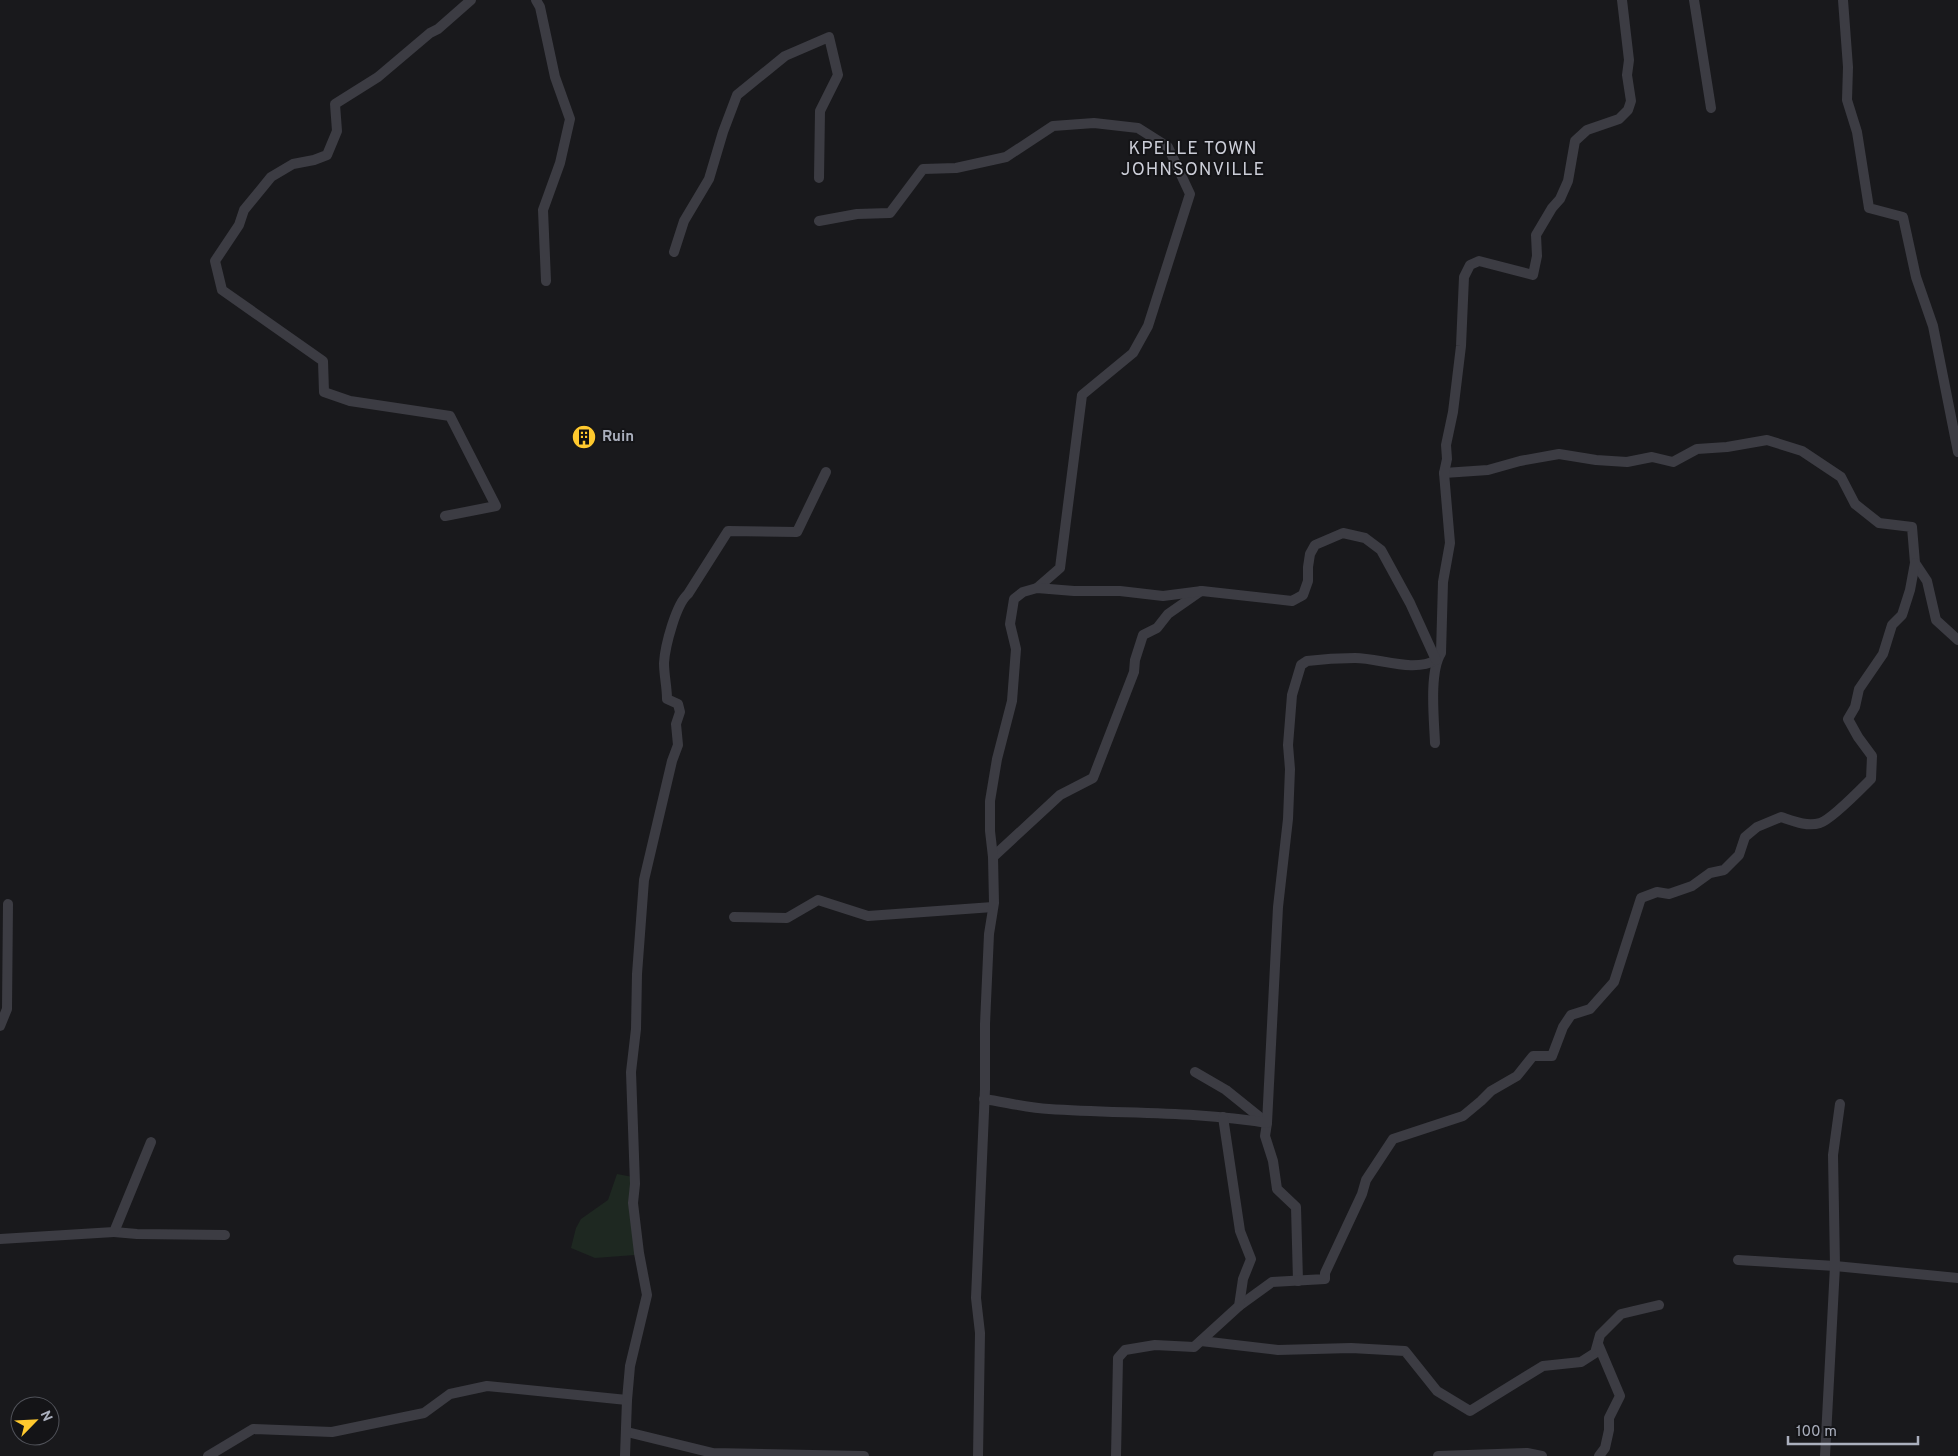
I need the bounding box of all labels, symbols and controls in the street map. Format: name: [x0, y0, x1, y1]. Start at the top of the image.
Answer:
district label: KPELLE TOWN JOHNSONVILLE: [1121, 138, 1265, 182]
building icon: Ruin: [571, 424, 597, 450]
place label: Ruin: [602, 428, 634, 447]
north arrow: [10, 1396, 60, 1446]
text: N: [36, 1408, 55, 1424]
scale bar: [1788, 1414, 1918, 1446]
text: 100 m: [1796, 1423, 1837, 1442]

